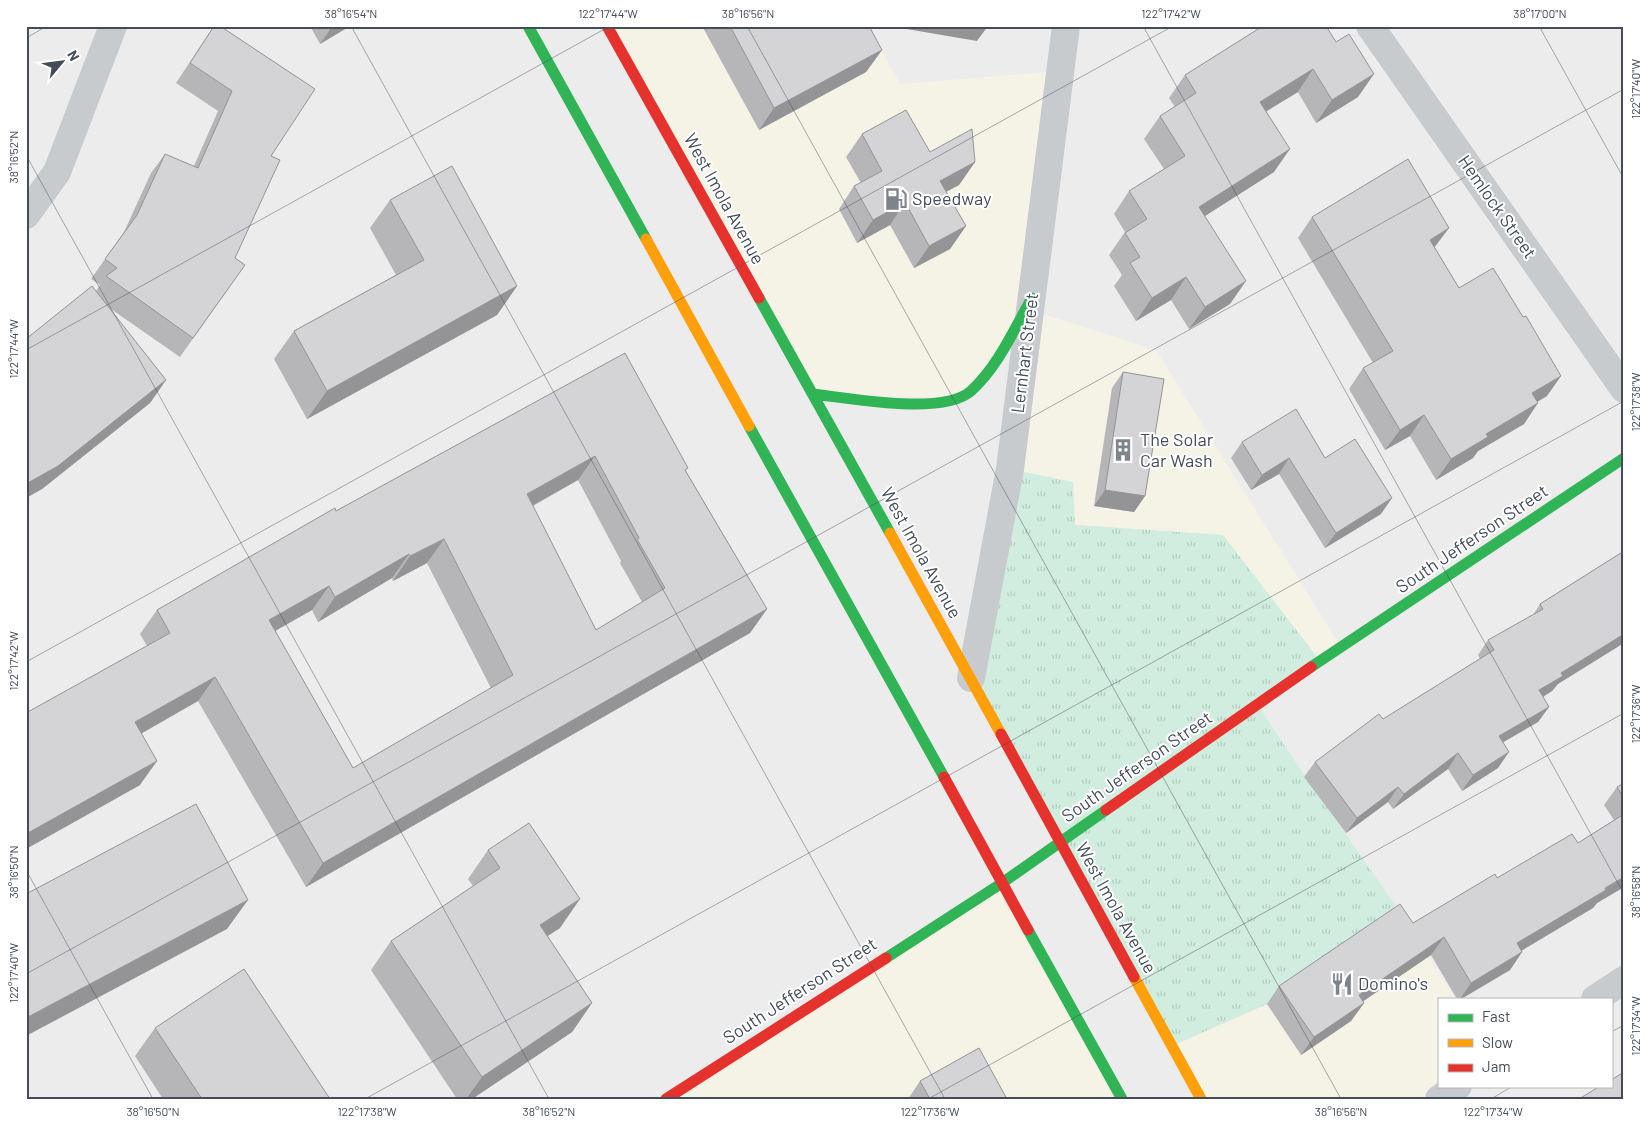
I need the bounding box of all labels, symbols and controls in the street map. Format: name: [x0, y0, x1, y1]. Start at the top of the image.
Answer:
text: 38°16'54"N: [325, 6, 377, 20]
text: 122°17'44"W: [578, 6, 638, 20]
text: 38°16'56"N: [722, 6, 774, 20]
text: 122°17'42"W: [1141, 6, 1201, 20]
text: 38°17'00"N: [1513, 6, 1567, 20]
north arrow: [38, 38, 88, 88]
text: N: [64, 47, 83, 64]
text: 122°17'40"W: [1628, 59, 1642, 119]
street label: West Imola Avenue: [680, 129, 770, 268]
text: 38°16'52"N: [6, 131, 20, 183]
street label: Hemlock Street: [1454, 150, 1542, 262]
fuel station icon: Speedway: [883, 186, 909, 212]
place label: Speedway: [912, 187, 992, 209]
street label: Lernhart Street: [1006, 291, 1042, 414]
text: 122°17'44"W: [6, 319, 20, 379]
text: 122°17'38"W: [1628, 372, 1642, 432]
place label: The Solar Car Wash: [1140, 428, 1214, 471]
building icon: The Solar Car Wash: [1110, 437, 1136, 463]
street label: South Jefferson Street: [1391, 479, 1552, 597]
street label: West Imola Avenue: [877, 483, 967, 622]
text: 122°17'42"W: [6, 631, 20, 691]
text: 122°17'36"W: [1628, 684, 1642, 744]
street label: South Jefferson Street: [1057, 706, 1216, 826]
street label: West Imola Avenue: [1072, 838, 1162, 977]
text: 38°16'50"N: [6, 845, 20, 899]
text: 38°16'58"N: [1628, 866, 1642, 918]
street label: South Jefferson Street: [719, 932, 880, 1048]
text: 122°17'40"W: [6, 943, 20, 1003]
restaurant icon: Domino's: [1329, 971, 1355, 997]
place label: Domino's: [1358, 972, 1428, 994]
text: 122°17'34"W: [1628, 996, 1642, 1056]
legend: [1438, 998, 1612, 1088]
text: Fast: [1482, 1007, 1510, 1025]
text: Slow: [1482, 1033, 1513, 1051]
text: Jam: [1482, 1057, 1511, 1075]
text: 38°16'50"N: [126, 1104, 180, 1118]
text: 122°17'38"W: [337, 1104, 397, 1118]
text: 38°16'52"N: [523, 1104, 575, 1118]
text: 122°17'36"W: [900, 1104, 960, 1118]
text: 38°16'56"N: [1315, 1104, 1367, 1118]
text: 122°17'34"W: [1463, 1104, 1523, 1118]

